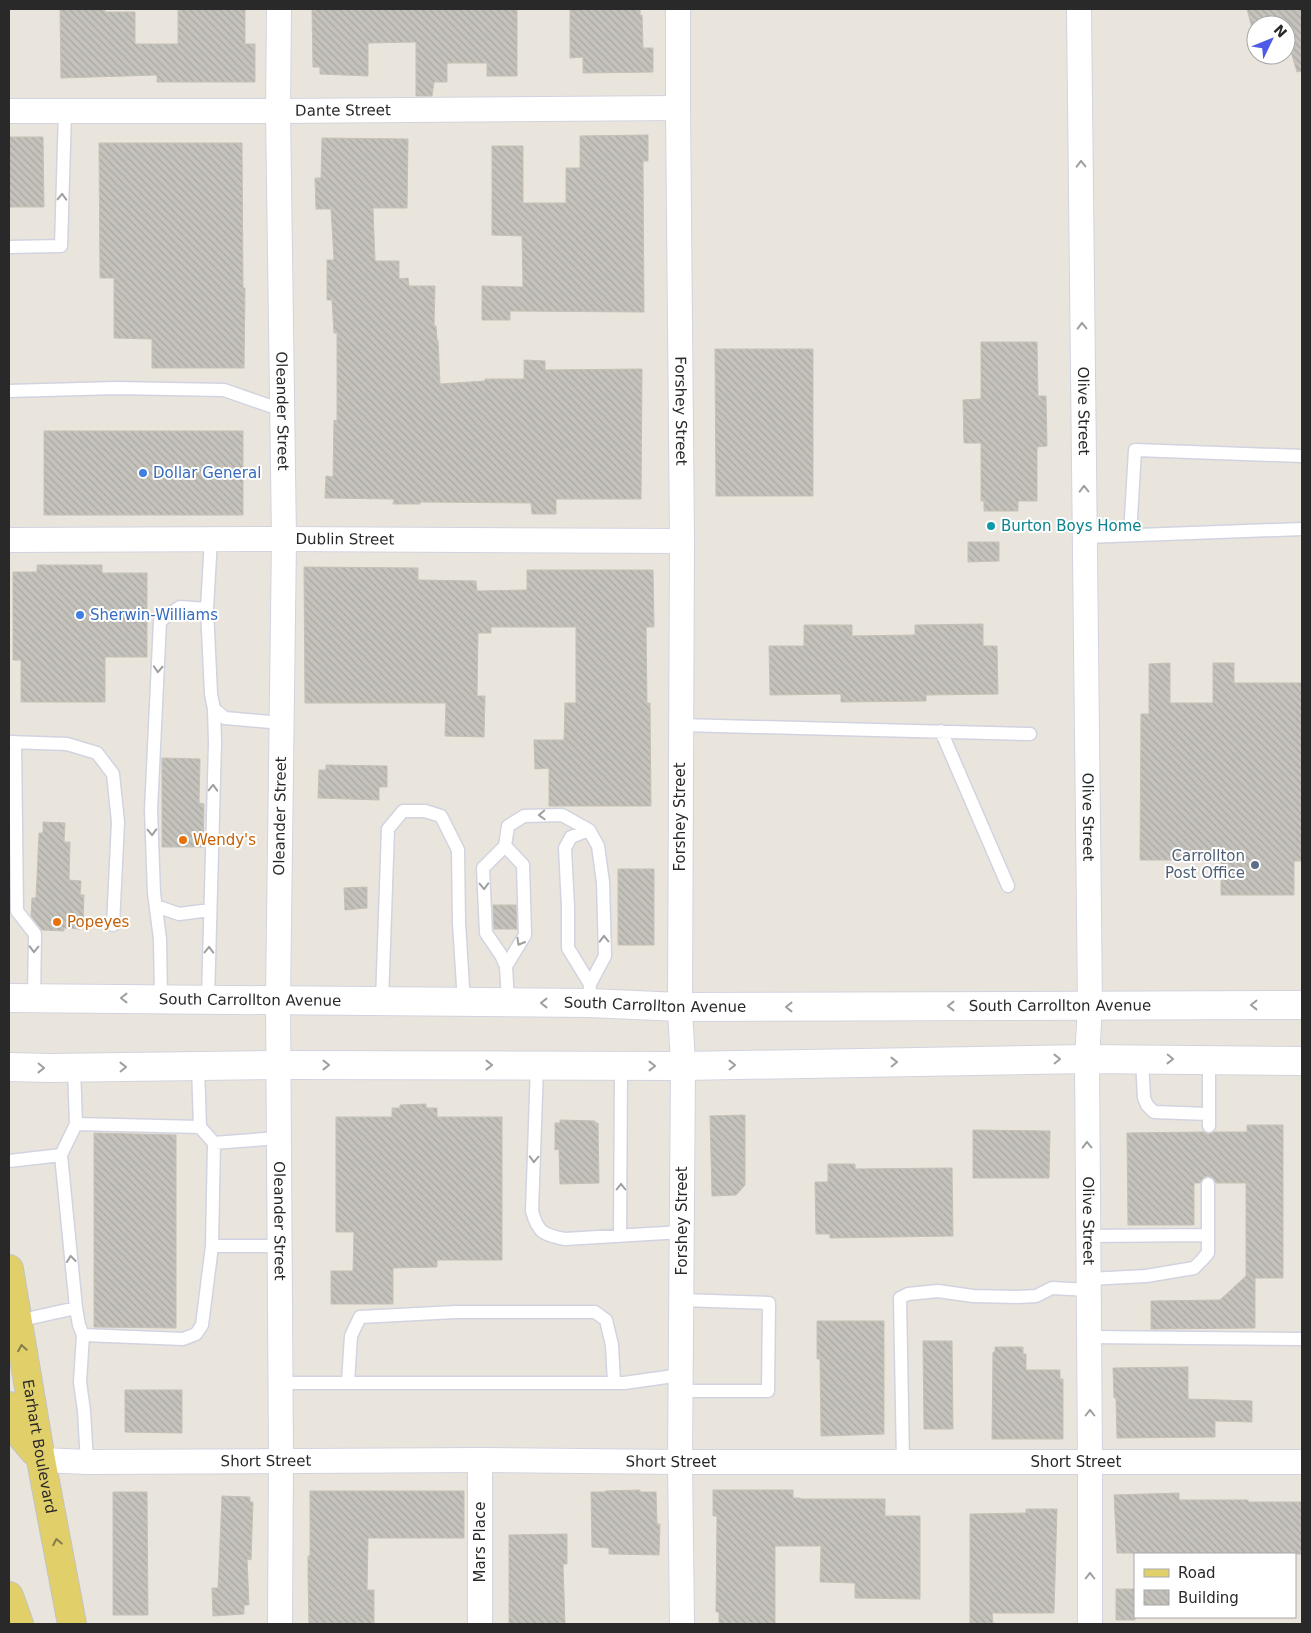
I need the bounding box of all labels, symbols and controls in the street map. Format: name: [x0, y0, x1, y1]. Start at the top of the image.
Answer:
north arrow: [1246, 15, 1296, 65]
text: N: [1271, 21, 1290, 41]
street label: Dante Street: [295, 101, 391, 120]
one-way arrow: [1075, 159, 1086, 167]
one-way arrow: [57, 193, 67, 200]
one-way arrow: [1077, 322, 1087, 330]
street label: Oleander Street: [272, 351, 292, 471]
street label: Forshey Street: [671, 356, 690, 466]
street label: Olive Street: [1074, 367, 1093, 456]
place label: Dollar General: [153, 464, 261, 482]
marker: Dollar General: [137, 467, 149, 479]
one-way arrow: [1079, 484, 1089, 492]
place label: Burton Boys Home: [1001, 517, 1142, 535]
marker: Burton Boys Home: [985, 520, 997, 532]
street label: Dublin Street: [296, 530, 395, 549]
place label: Sherwin-Williams: [90, 606, 218, 624]
marker: Sherwin-Williams: [74, 609, 86, 621]
one-way arrow: [153, 666, 164, 674]
street label: Oleander Street: [270, 756, 290, 876]
street label: Forshey Street: [671, 762, 689, 872]
street label: Olive Street: [1078, 773, 1097, 862]
one-way arrow: [208, 783, 219, 791]
one-way arrow: [538, 810, 546, 820]
one-way arrow: [147, 828, 157, 836]
place label: Wendy's: [193, 831, 256, 849]
marker: Wendy's: [177, 834, 189, 846]
place label: Carrollton Post Office: [1165, 847, 1245, 882]
marker: Carrollton Post Office: [1249, 859, 1261, 871]
one-way arrow: [479, 882, 489, 890]
place label: Popeyes: [67, 913, 130, 931]
marker: Popeyes: [51, 916, 63, 928]
one-way arrow: [599, 935, 610, 943]
one-way arrow: [517, 937, 527, 946]
one-way arrow: [29, 946, 39, 954]
one-way arrow: [204, 946, 214, 954]
street label: South Carrollton Avenue: [159, 990, 341, 1010]
one-way arrow: [120, 993, 128, 1003]
street label: South Carrollton Avenue: [564, 994, 746, 1016]
street label: South Carrollton Avenue: [969, 996, 1151, 1015]
one-way arrow: [540, 998, 548, 1008]
one-way arrow: [1249, 1000, 1257, 1010]
one-way arrow: [947, 1001, 954, 1011]
one-way arrow: [784, 1002, 792, 1012]
one-way arrow: [1054, 1054, 1061, 1064]
one-way arrow: [1167, 1054, 1175, 1065]
one-way arrow: [891, 1057, 899, 1067]
one-way arrow: [322, 1060, 330, 1070]
one-way arrow: [485, 1060, 493, 1070]
one-way arrow: [728, 1060, 736, 1070]
one-way arrow: [648, 1061, 656, 1071]
one-way arrow: [120, 1062, 127, 1072]
one-way arrow: [38, 1063, 46, 1073]
one-way arrow: [1082, 1141, 1092, 1149]
one-way arrow: [529, 1155, 539, 1163]
street label: Oleander Street: [270, 1161, 289, 1281]
street label: Forshey Street: [673, 1166, 691, 1276]
street label: Olive Street: [1079, 1176, 1098, 1265]
one-way arrow: [616, 1183, 626, 1190]
one-way arrow: [66, 1255, 77, 1263]
one-way arrow: [17, 1343, 27, 1352]
street label: Earhart Boulevard: [19, 1378, 60, 1515]
one-way arrow: [1085, 1409, 1095, 1416]
street label: Short Street: [221, 1452, 311, 1470]
street label: Short Street: [626, 1452, 716, 1471]
street label: Short Street: [1031, 1453, 1121, 1471]
street label: Mars Place: [471, 1502, 489, 1582]
one-way arrow: [53, 1537, 63, 1546]
legend: [1134, 1553, 1296, 1618]
text: Road: [1178, 1564, 1216, 1582]
one-way arrow: [1085, 1571, 1095, 1579]
text: Building: [1178, 1589, 1239, 1607]

